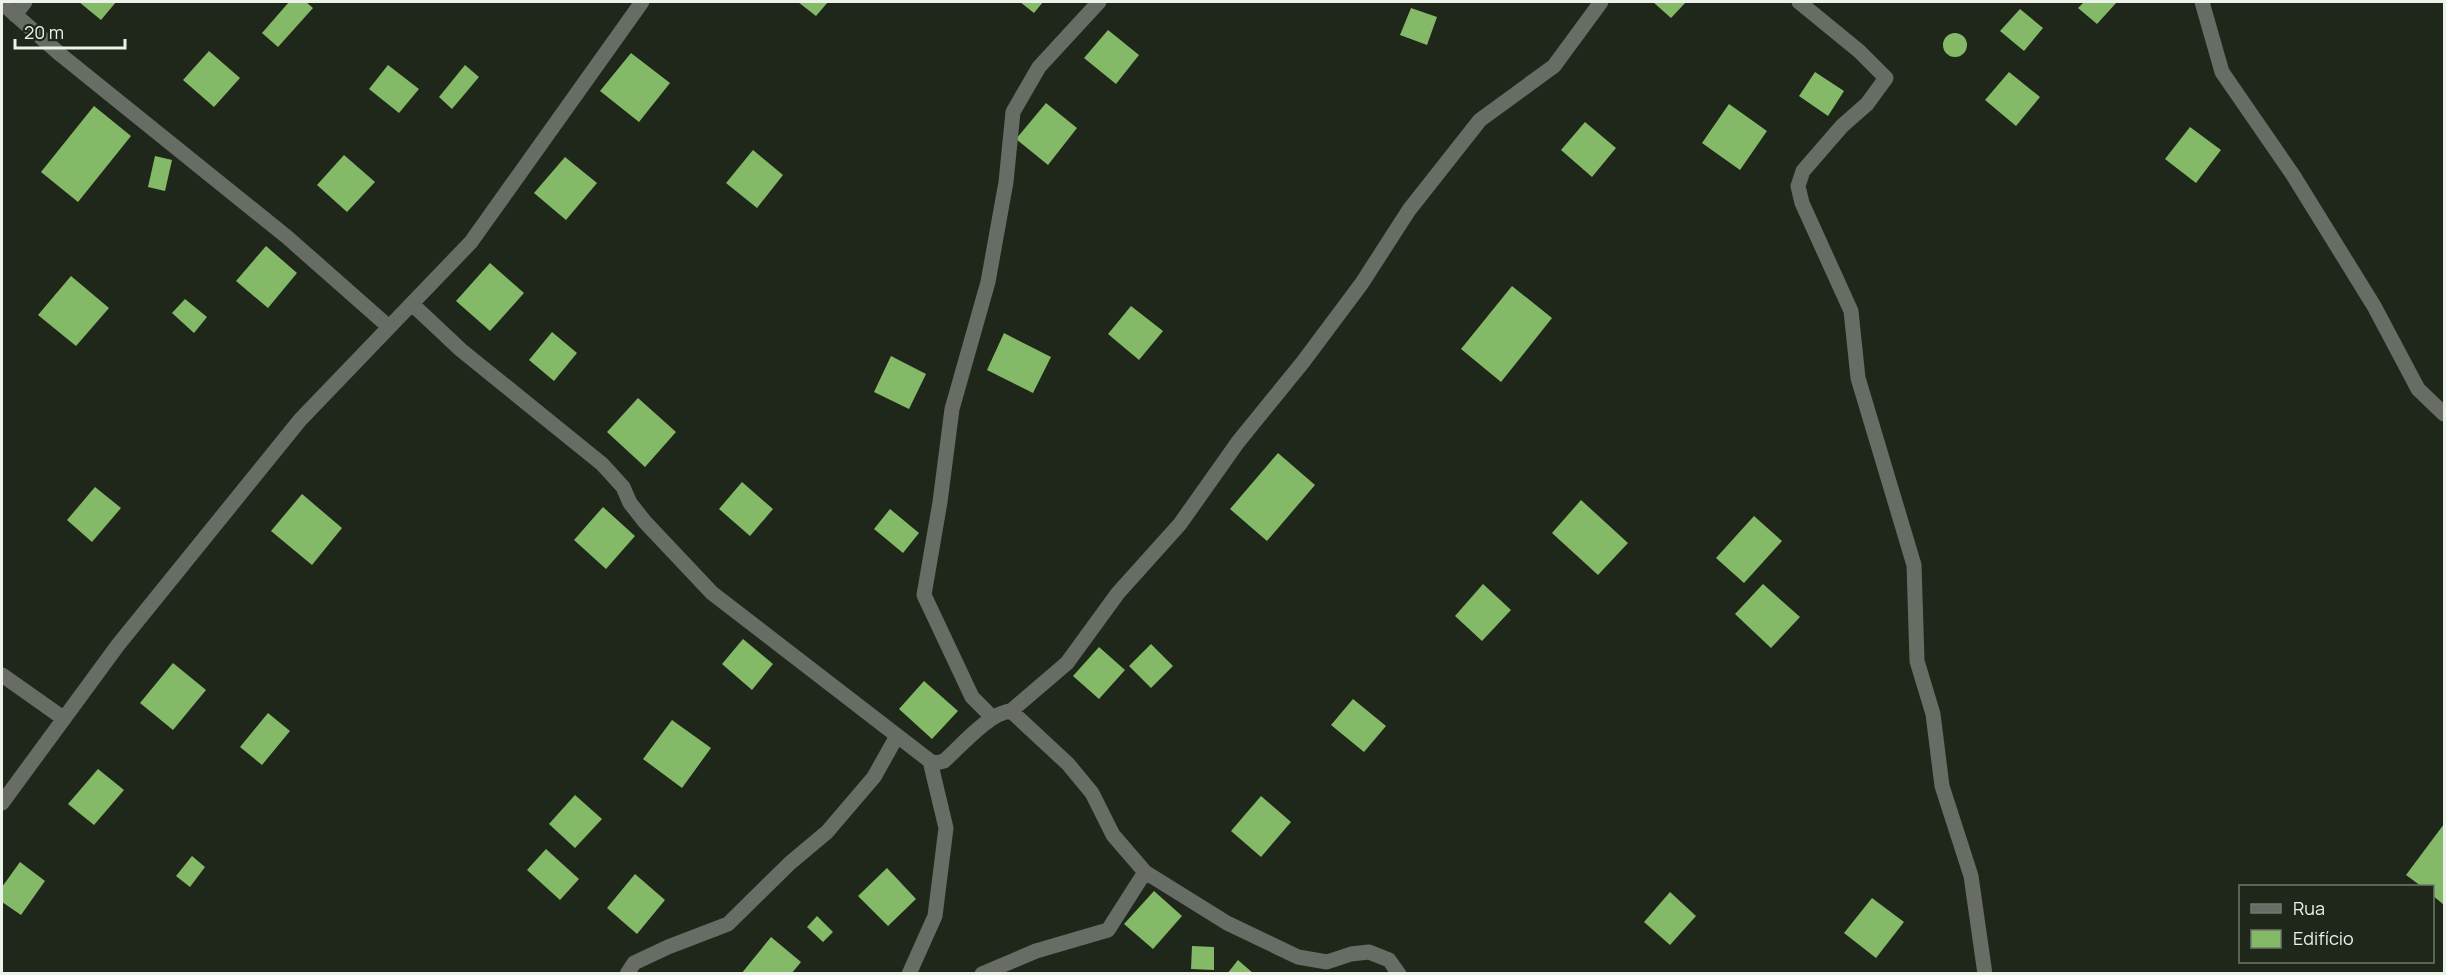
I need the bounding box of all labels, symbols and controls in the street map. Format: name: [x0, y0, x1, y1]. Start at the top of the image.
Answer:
scale bar: [15, 12, 124, 50]
text: 20 m: [24, 20, 64, 44]
legend: [2239, 885, 2434, 963]
text: Rua: [2293, 896, 2325, 920]
text: Edifício: [2293, 926, 2354, 950]

